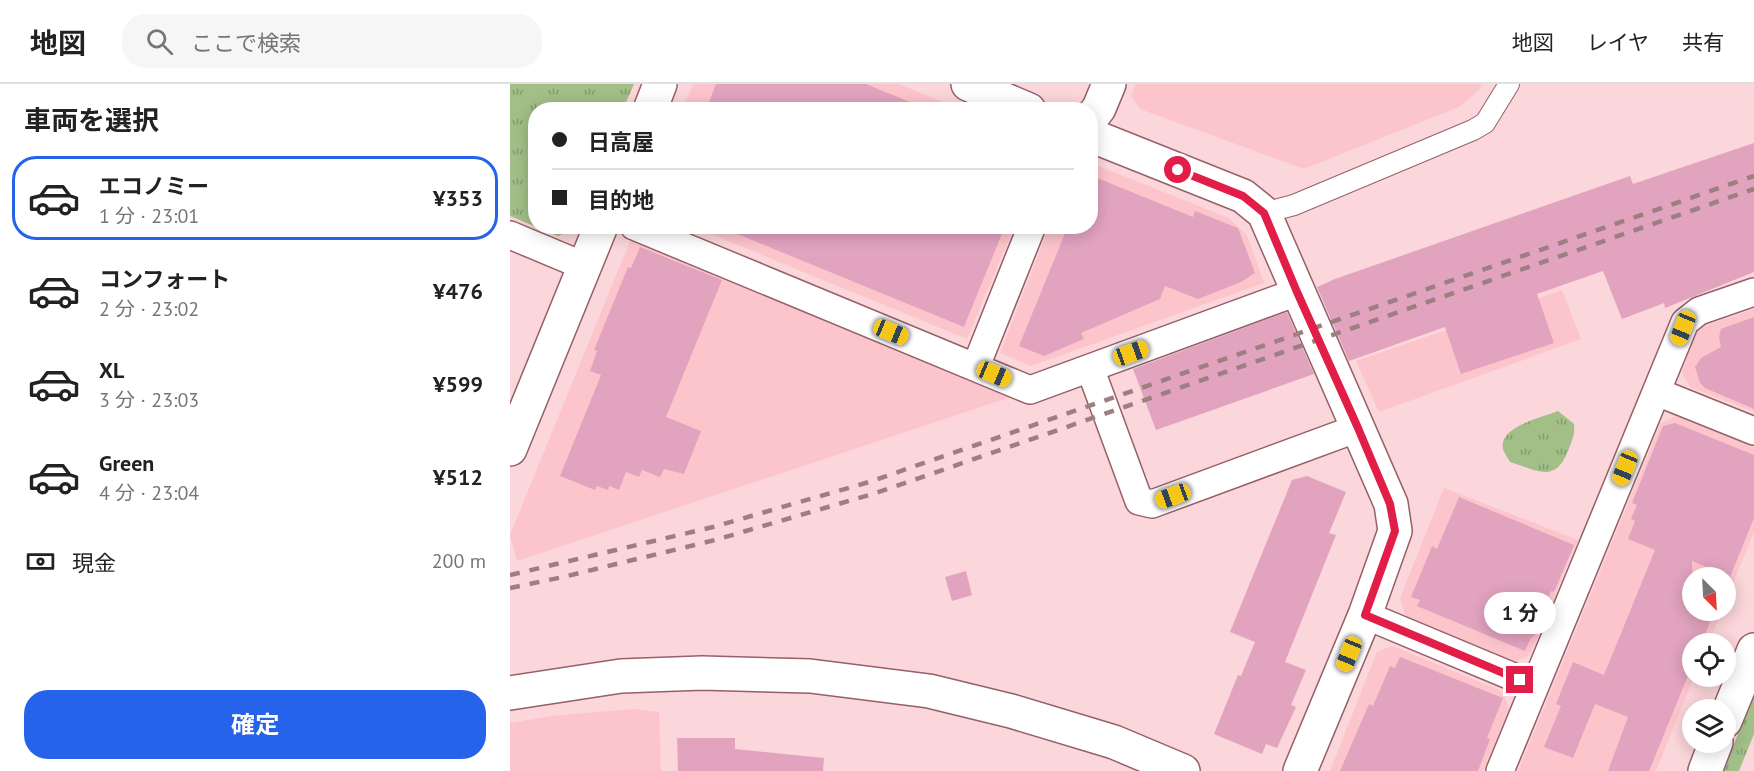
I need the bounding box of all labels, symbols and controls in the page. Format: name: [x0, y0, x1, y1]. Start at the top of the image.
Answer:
search box: [122, 14, 542, 68]
text: 地図: [30, 24, 86, 61]
icon: search: [143, 25, 176, 58]
text: ここで検索: [191, 29, 301, 57]
text: 地図: [1512, 29, 1554, 56]
text: レイヤ: [1587, 29, 1649, 56]
text: 共有: [1682, 29, 1724, 56]
text: 車両を選択: [24, 103, 159, 137]
text: 日高屋: [588, 128, 654, 156]
route start: [1164, 156, 1191, 183]
icon: car: [27, 171, 81, 225]
text: エコノミー: [99, 172, 209, 200]
text: ¥353: [433, 184, 483, 212]
text: 目的地: [588, 186, 654, 214]
text: 1 分 · 23:01: [99, 203, 199, 229]
icon: car: [27, 264, 81, 318]
text: コンフォート: [99, 265, 230, 293]
text: ¥476: [433, 277, 483, 305]
text: 2 分 · 23:02: [99, 296, 199, 322]
car: [1668, 308, 1698, 348]
car: [871, 317, 911, 347]
car: [1111, 338, 1151, 368]
text: XL: [99, 356, 124, 384]
icon: car: [27, 357, 81, 411]
car: [974, 359, 1014, 389]
text: ¥599: [433, 370, 483, 398]
text: 3 分 · 23:03: [99, 387, 199, 413]
car: [1610, 448, 1640, 488]
text: Green: [99, 449, 154, 477]
icon: car: [27, 450, 81, 504]
text: ¥512: [433, 463, 483, 491]
text: 4 分 · 23:04: [99, 480, 199, 506]
car: [1153, 481, 1193, 511]
icon: cash: [24, 545, 57, 578]
text: 200 m: [432, 548, 486, 574]
text: 現金: [72, 549, 116, 577]
north arrow: [1682, 567, 1736, 621]
map controls: [1682, 567, 1736, 753]
callout: 1 分: [1484, 593, 1556, 635]
text: 1 分: [1502, 600, 1538, 626]
button: locate: [1682, 633, 1736, 687]
car: [1334, 634, 1364, 674]
route end: [1506, 666, 1533, 693]
button: 確定: [24, 690, 486, 759]
button: layers: [1682, 699, 1736, 753]

